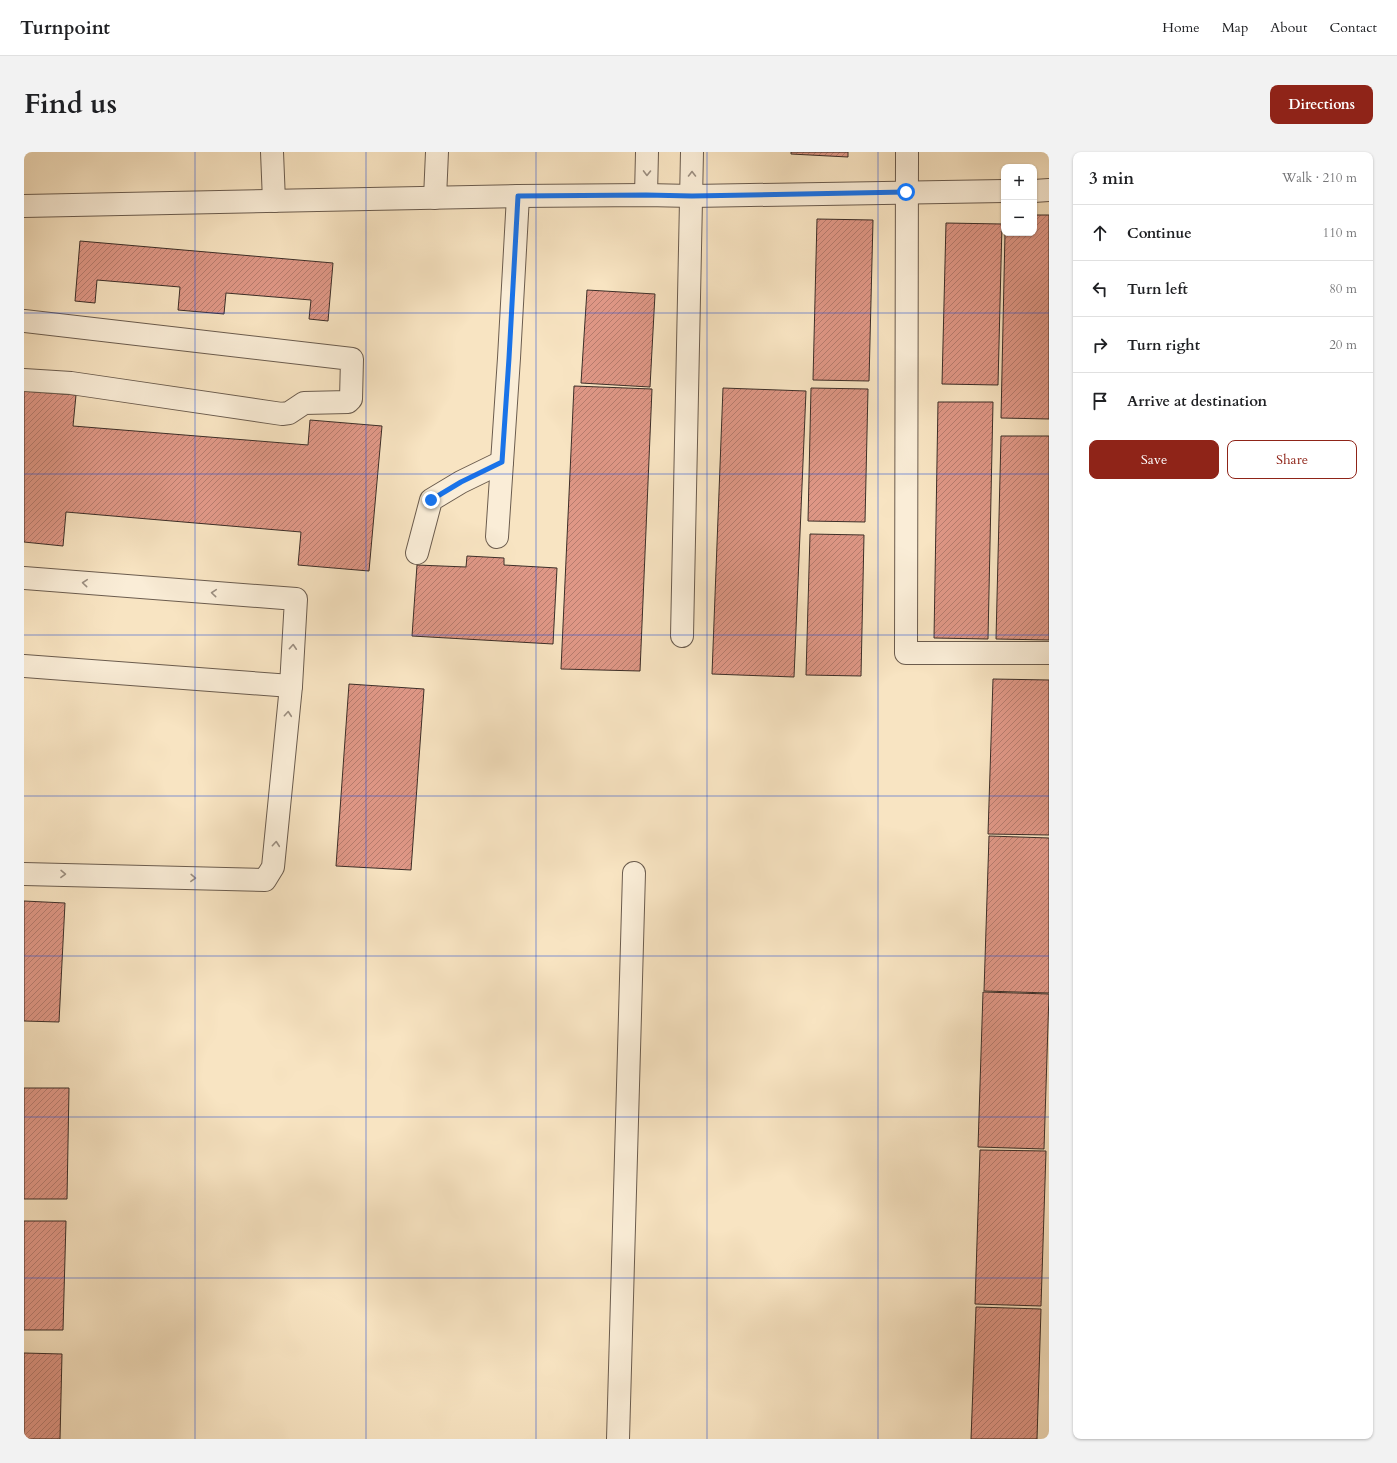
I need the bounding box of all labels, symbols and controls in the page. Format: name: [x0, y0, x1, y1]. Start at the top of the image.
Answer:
text: Turnpoint: [20, 15, 110, 41]
text: Home: [1162, 18, 1200, 37]
text: Map: [1222, 18, 1248, 37]
text: About: [1270, 18, 1307, 37]
text: Contact: [1329, 18, 1377, 37]
text: Find us: [24, 85, 117, 123]
button: Directions: [1270, 85, 1373, 124]
map controls: [1001, 164, 1037, 236]
button: +: [1001, 164, 1037, 200]
text: 3 min: [1089, 167, 1134, 190]
text: Walk · 210 m: [1282, 169, 1357, 187]
one-way arrow: [642, 170, 651, 176]
one-way arrow: [688, 171, 696, 177]
route start: [897, 183, 915, 201]
button: −: [1001, 200, 1037, 236]
icon: ahead: [1089, 222, 1111, 244]
text: Continue: [1127, 223, 1192, 243]
text: 110 m: [1323, 224, 1357, 242]
icon: left: [1089, 278, 1111, 300]
text: Turn left: [1127, 279, 1188, 299]
text: 80 m: [1329, 280, 1357, 298]
icon: right: [1089, 334, 1111, 356]
text: Turn right: [1127, 335, 1200, 355]
text: 20 m: [1329, 336, 1357, 354]
icon: arrive: [1089, 390, 1111, 412]
text: Arrive at destination: [1127, 391, 1267, 411]
button: Save: [1089, 440, 1219, 479]
button: Share: [1227, 440, 1357, 479]
route end: [422, 491, 440, 509]
one-way arrow: [82, 578, 88, 587]
one-way arrow: [211, 588, 217, 597]
one-way arrow: [289, 644, 298, 650]
one-way arrow: [283, 711, 292, 717]
one-way arrow: [271, 841, 280, 847]
one-way arrow: [60, 870, 66, 879]
one-way arrow: [190, 874, 196, 882]

